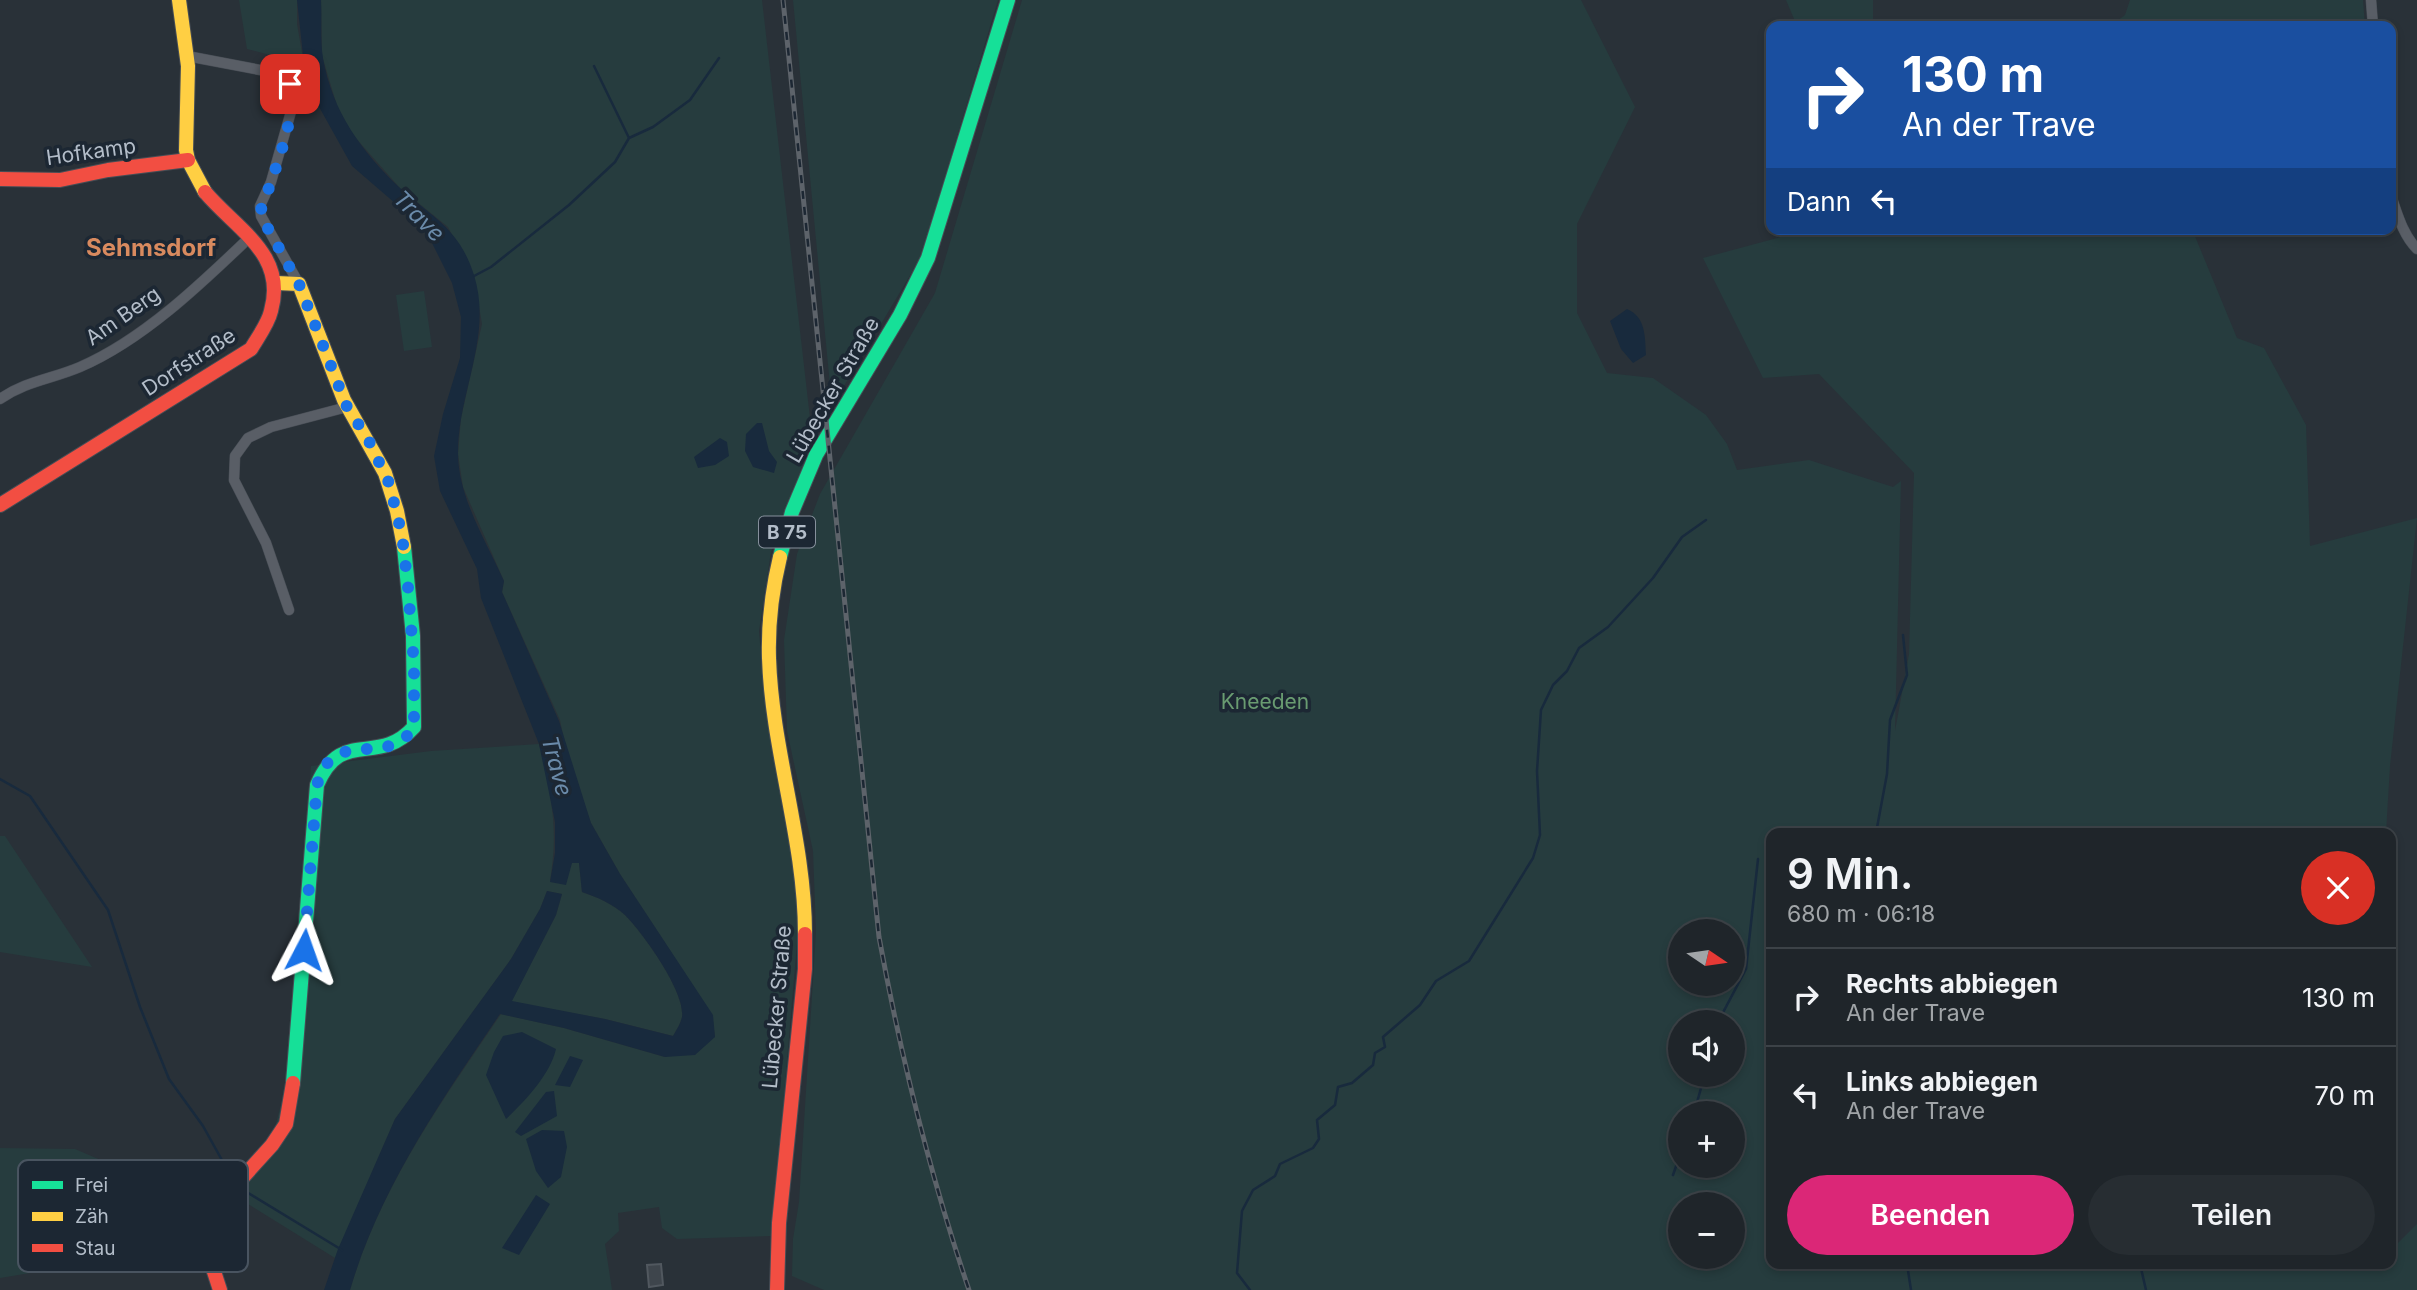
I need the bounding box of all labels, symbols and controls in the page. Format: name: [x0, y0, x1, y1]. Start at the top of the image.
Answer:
text: 130 m: [1902, 45, 2044, 104]
icon: right: [1787, 49, 1878, 140]
pin: [260, 54, 320, 114]
icon: arrive: [271, 65, 309, 103]
text: An der Trave: [1902, 105, 2096, 144]
street label: Hofkamp: [44, 133, 138, 170]
icon: left: [1865, 182, 1903, 220]
water label: Trave: [387, 184, 451, 248]
text: Dann: [1787, 186, 1851, 217]
district label: Sehmsdorf: [86, 233, 216, 262]
street label: Am Berg: [81, 281, 165, 350]
street label: Lübecker Straße: [781, 313, 884, 467]
street label: Dorfstraße: [137, 322, 240, 401]
road number: B 75: [759, 516, 815, 548]
park label: Kneeden: [1221, 689, 1309, 714]
water label: Trave: [536, 733, 578, 799]
text: 9 Min.: [1787, 848, 1913, 899]
button: close: [2301, 851, 2375, 925]
text: 680 m · 06:18: [1787, 900, 1935, 928]
position arrow: [267, 913, 341, 987]
north arrow: [1668, 919, 1745, 996]
map controls: [1668, 919, 1745, 1269]
street label: Lübecker Straße: [757, 924, 796, 1090]
text: Rechts abbiegen: [1846, 968, 2058, 999]
icon: right: [1787, 978, 1825, 1016]
text: 130 m: [2302, 982, 2375, 1013]
text: An der Trave: [1846, 999, 1985, 1027]
button: sound: [1668, 1010, 1745, 1087]
text: Links abbiegen: [1846, 1066, 2038, 1097]
icon: left: [1787, 1076, 1825, 1114]
text: 70 m: [2314, 1080, 2375, 1111]
text: An der Trave: [1846, 1097, 1985, 1125]
button: +: [1668, 1101, 1745, 1178]
legend: [18, 1160, 248, 1272]
text: Frei: [75, 1174, 108, 1197]
button: Beenden: [1787, 1175, 2074, 1255]
button: Teilen: [2088, 1175, 2375, 1255]
button: −: [1668, 1192, 1745, 1269]
text: Zäh: [75, 1205, 109, 1228]
text: Stau: [75, 1237, 115, 1260]

